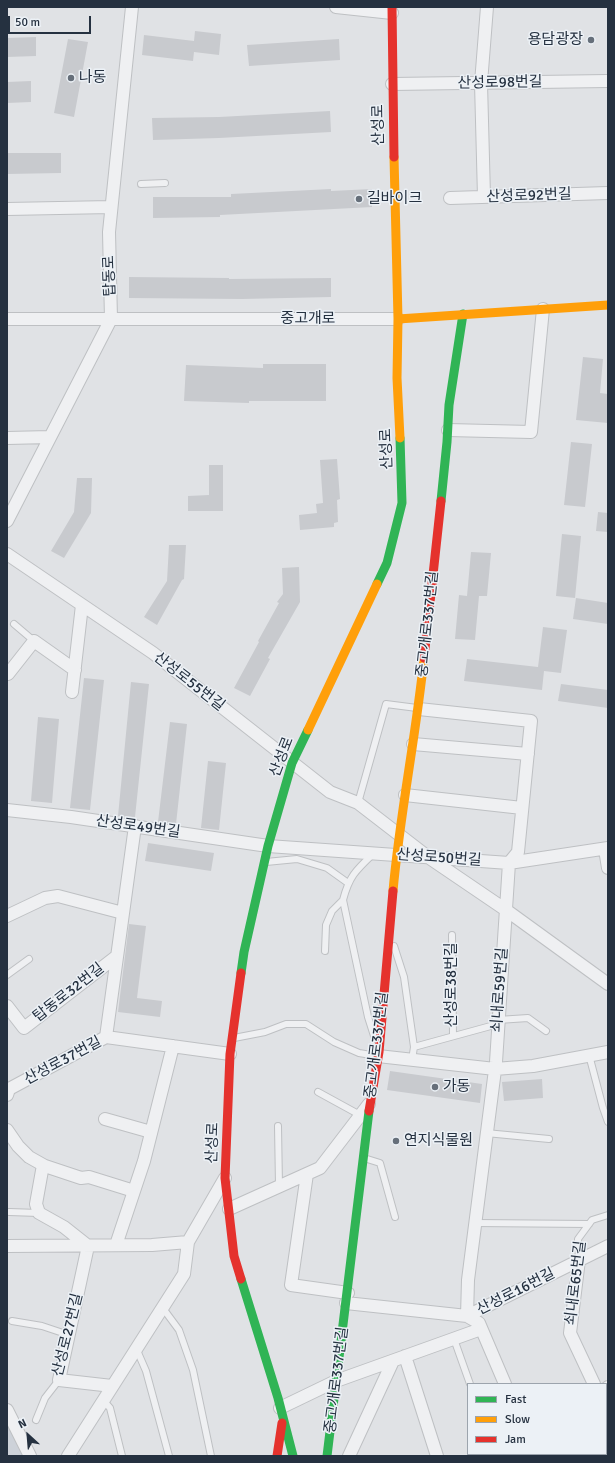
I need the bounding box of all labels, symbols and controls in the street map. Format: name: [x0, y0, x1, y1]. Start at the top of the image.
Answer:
scale bar: [10, 8, 93, 34]
text: 50 m: [15, 15, 40, 30]
place label: 용담광장: [528, 31, 583, 49]
marker: 용담광장: [586, 35, 596, 45]
place label: 나동: [79, 69, 107, 87]
marker: 나동: [66, 73, 76, 83]
street label: 산성로98번길: [457, 73, 543, 93]
street label: 산성로: [370, 104, 388, 146]
street label: 산성로92번길: [486, 186, 572, 206]
place label: 길바이크: [367, 190, 422, 208]
marker: 길바이크: [354, 194, 364, 204]
street label: 탑동로: [100, 255, 120, 297]
street label: 중고개로: [280, 310, 336, 328]
street label: 산성로: [377, 428, 397, 470]
street label: 중고개로337번길: [413, 570, 443, 678]
street label: 산성로55번길: [150, 649, 228, 715]
street label: 산성로: [266, 734, 298, 780]
street label: 산성로49번길: [95, 812, 181, 842]
street label: 산성로50번길: [396, 846, 482, 870]
street label: 산성로38번길: [443, 942, 461, 1028]
street label: 쇠내로59번길: [488, 947, 512, 1033]
street label: 탑동로32번길: [30, 960, 108, 1026]
street label: 중고개로337번길: [362, 991, 392, 1099]
street label: 산성로37번길: [21, 1033, 105, 1089]
place label: 가동: [443, 1078, 471, 1096]
marker: 가동: [430, 1082, 440, 1092]
street label: 산성로: [203, 1122, 223, 1164]
place label: 연지식물원: [404, 1132, 473, 1150]
marker: 연지식물원: [391, 1136, 401, 1146]
street label: 쇠내로65번길: [562, 1240, 590, 1326]
street label: 산성로16번길: [474, 1265, 558, 1319]
street label: 산성로27번길: [49, 1291, 87, 1379]
street label: 중고개로337번길: [322, 1326, 352, 1434]
legend: [467, 1383, 607, 1455]
text: Fast: [505, 1392, 526, 1407]
text: Slow: [505, 1412, 530, 1427]
north arrow: [8, 1415, 48, 1455]
text: N: [16, 1416, 29, 1431]
text: Jam: [505, 1432, 526, 1447]

